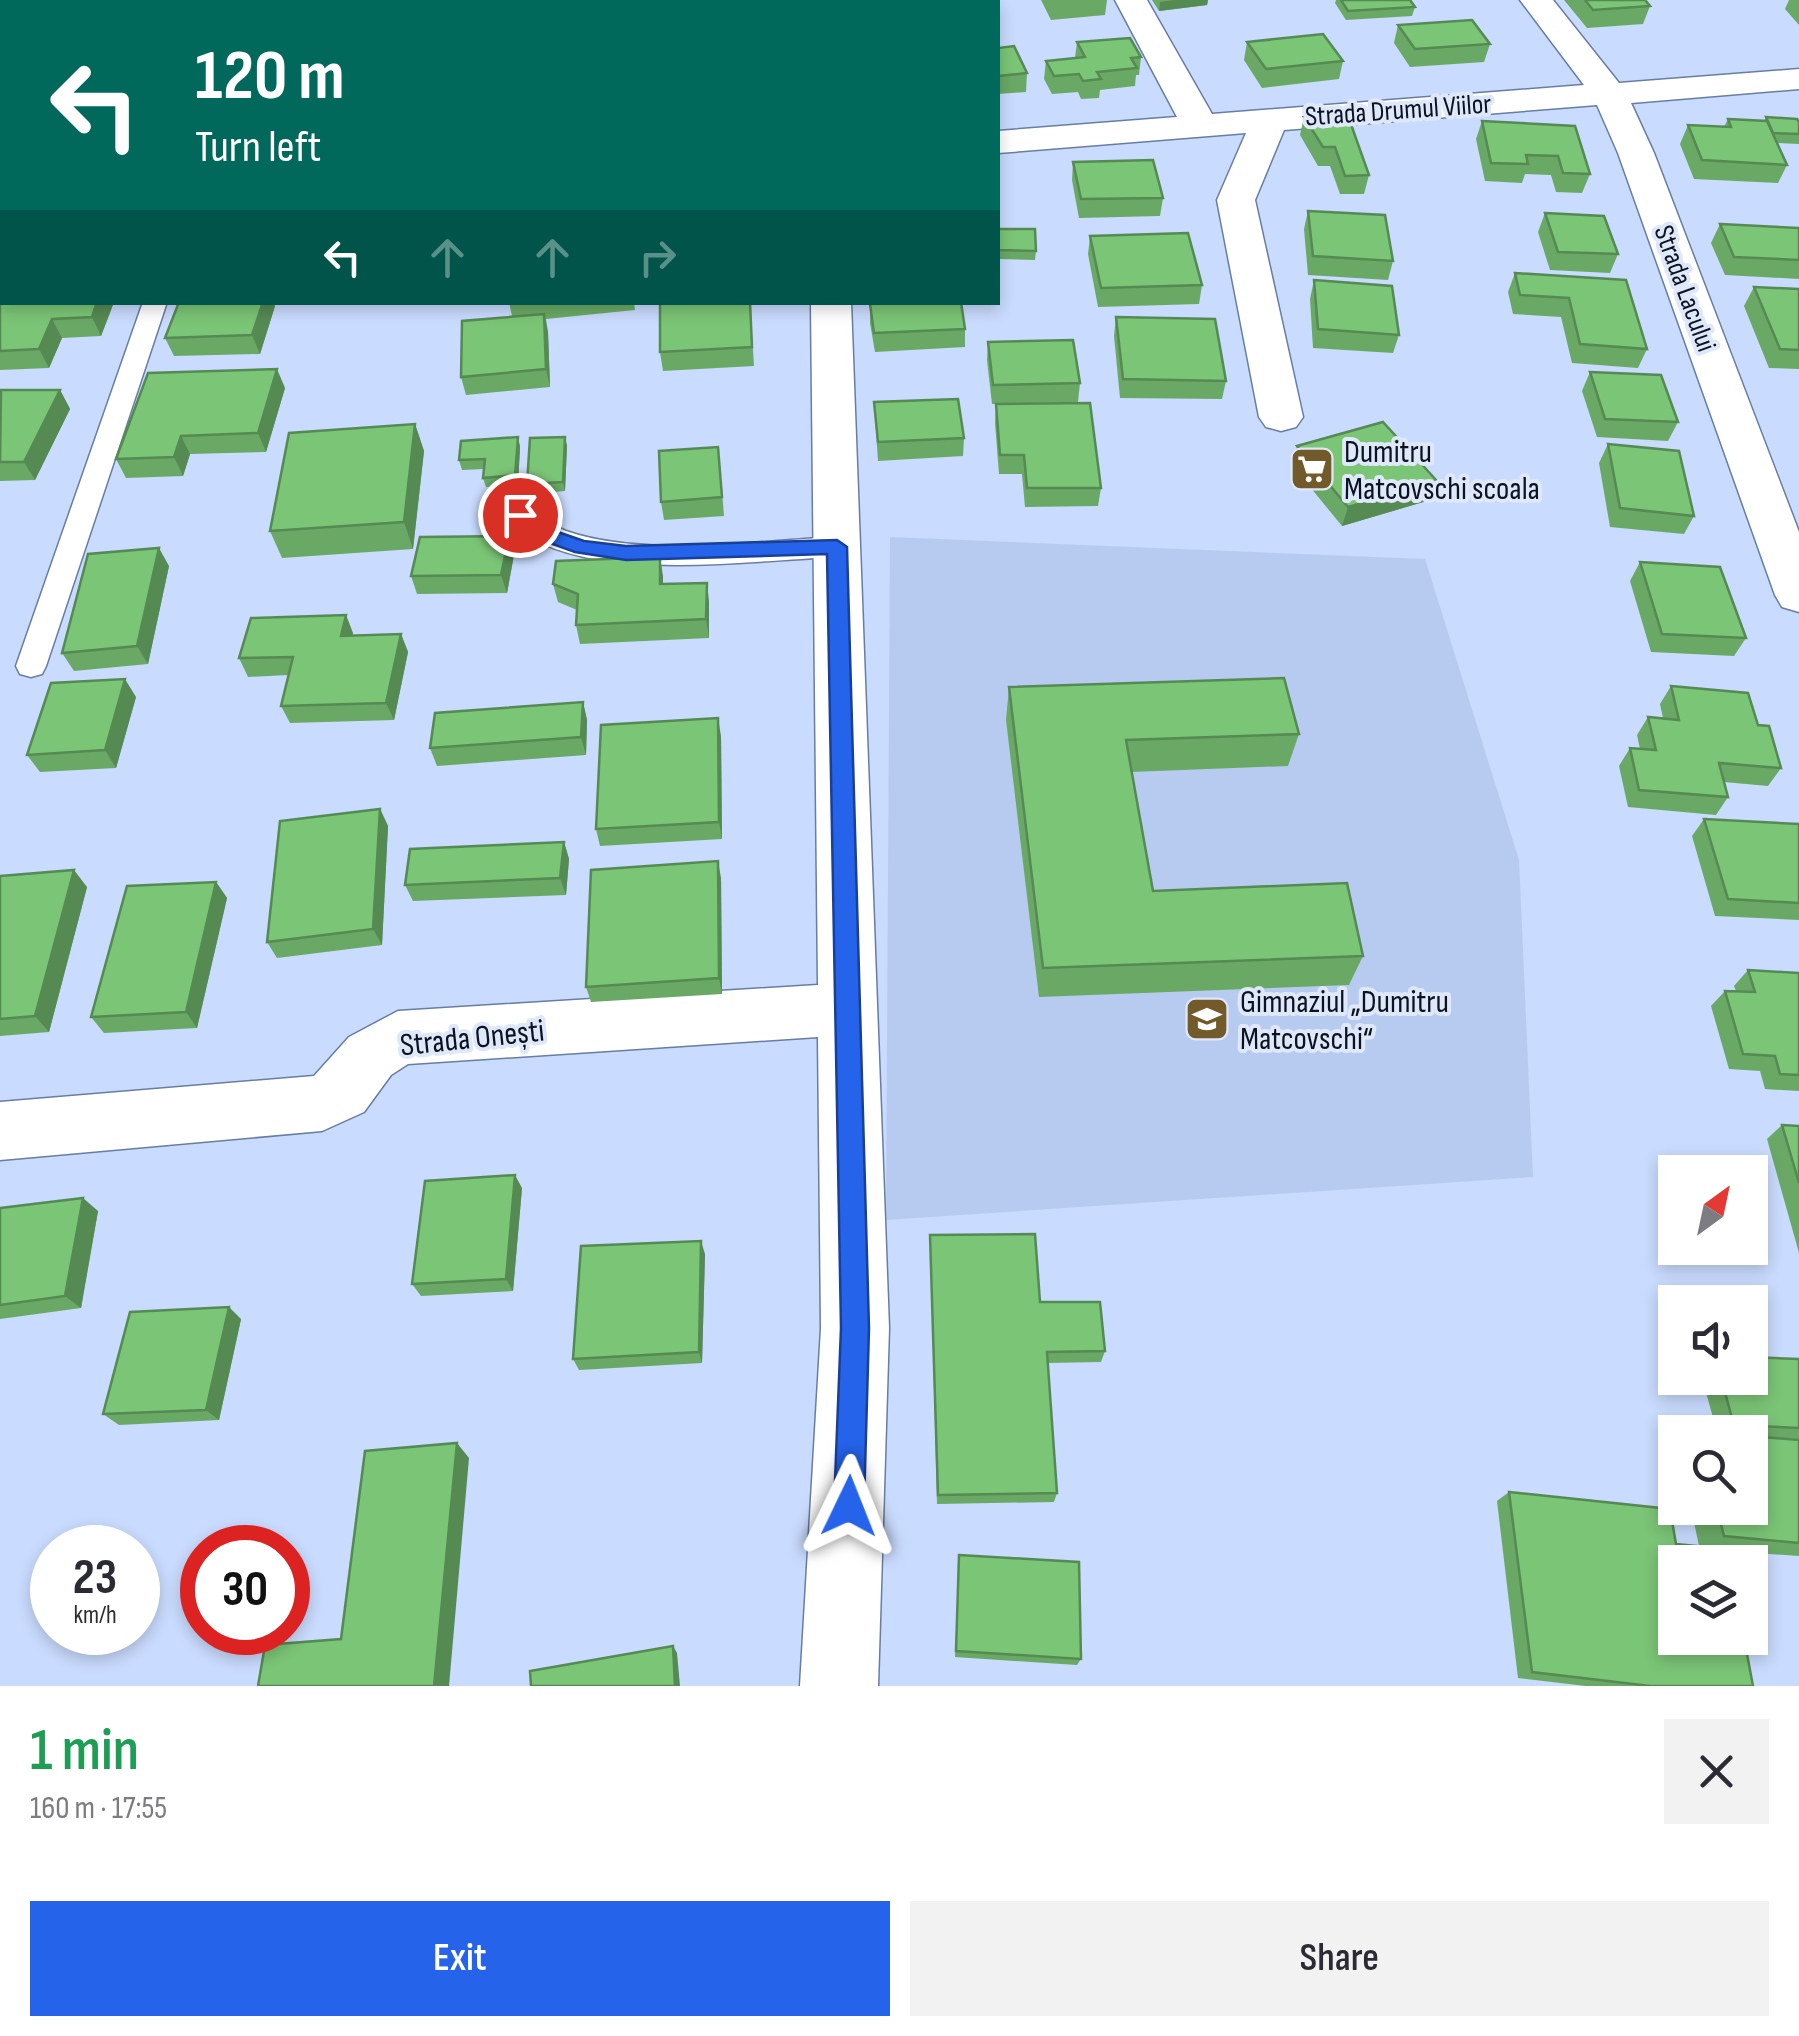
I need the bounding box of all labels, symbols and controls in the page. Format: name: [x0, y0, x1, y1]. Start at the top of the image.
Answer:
text: 120 m: [195, 35, 345, 119]
icon: left: [30, 40, 160, 170]
street label: Strada Drumul Viilor: [1304, 88, 1492, 133]
text: Turn left: [195, 120, 321, 175]
street label: Strada Lacului: [1647, 221, 1723, 356]
icon: left: [315, 230, 370, 285]
icon: ahead: [420, 230, 475, 285]
icon: ahead: [525, 230, 580, 285]
icon: right: [630, 230, 685, 285]
place label: Dumitru Matcovschi scoala: [1344, 433, 1540, 509]
supermarket icon: Dumitru Matcovschi scoala: [1289, 446, 1335, 492]
pin: [478, 473, 563, 558]
icon: arrive: [493, 488, 548, 543]
place label: Gimnaziul „Dumitru Matcovschi“: [1240, 983, 1449, 1059]
school or university icon: Gimnaziul „Dumitru Matcovschi“: [1184, 996, 1230, 1042]
street label: Strada Onești: [398, 1012, 546, 1065]
north arrow: [1658, 1155, 1768, 1265]
map controls: [1658, 1155, 1768, 1655]
button: sound: [1658, 1285, 1768, 1395]
button: search: [1658, 1415, 1768, 1525]
position arrow: [797, 1454, 901, 1558]
speed limit sign: 30: [180, 1525, 310, 1655]
button: layers: [1658, 1545, 1768, 1655]
text: 23: [73, 1548, 117, 1608]
text: km/h: [73, 1600, 117, 1631]
text: 1 min: [30, 1715, 139, 1787]
button: close: [1664, 1719, 1769, 1824]
text: 160 m · 17:55: [30, 1789, 167, 1828]
button: Exit: [30, 1901, 890, 2016]
button: Share: [910, 1901, 1769, 2016]

